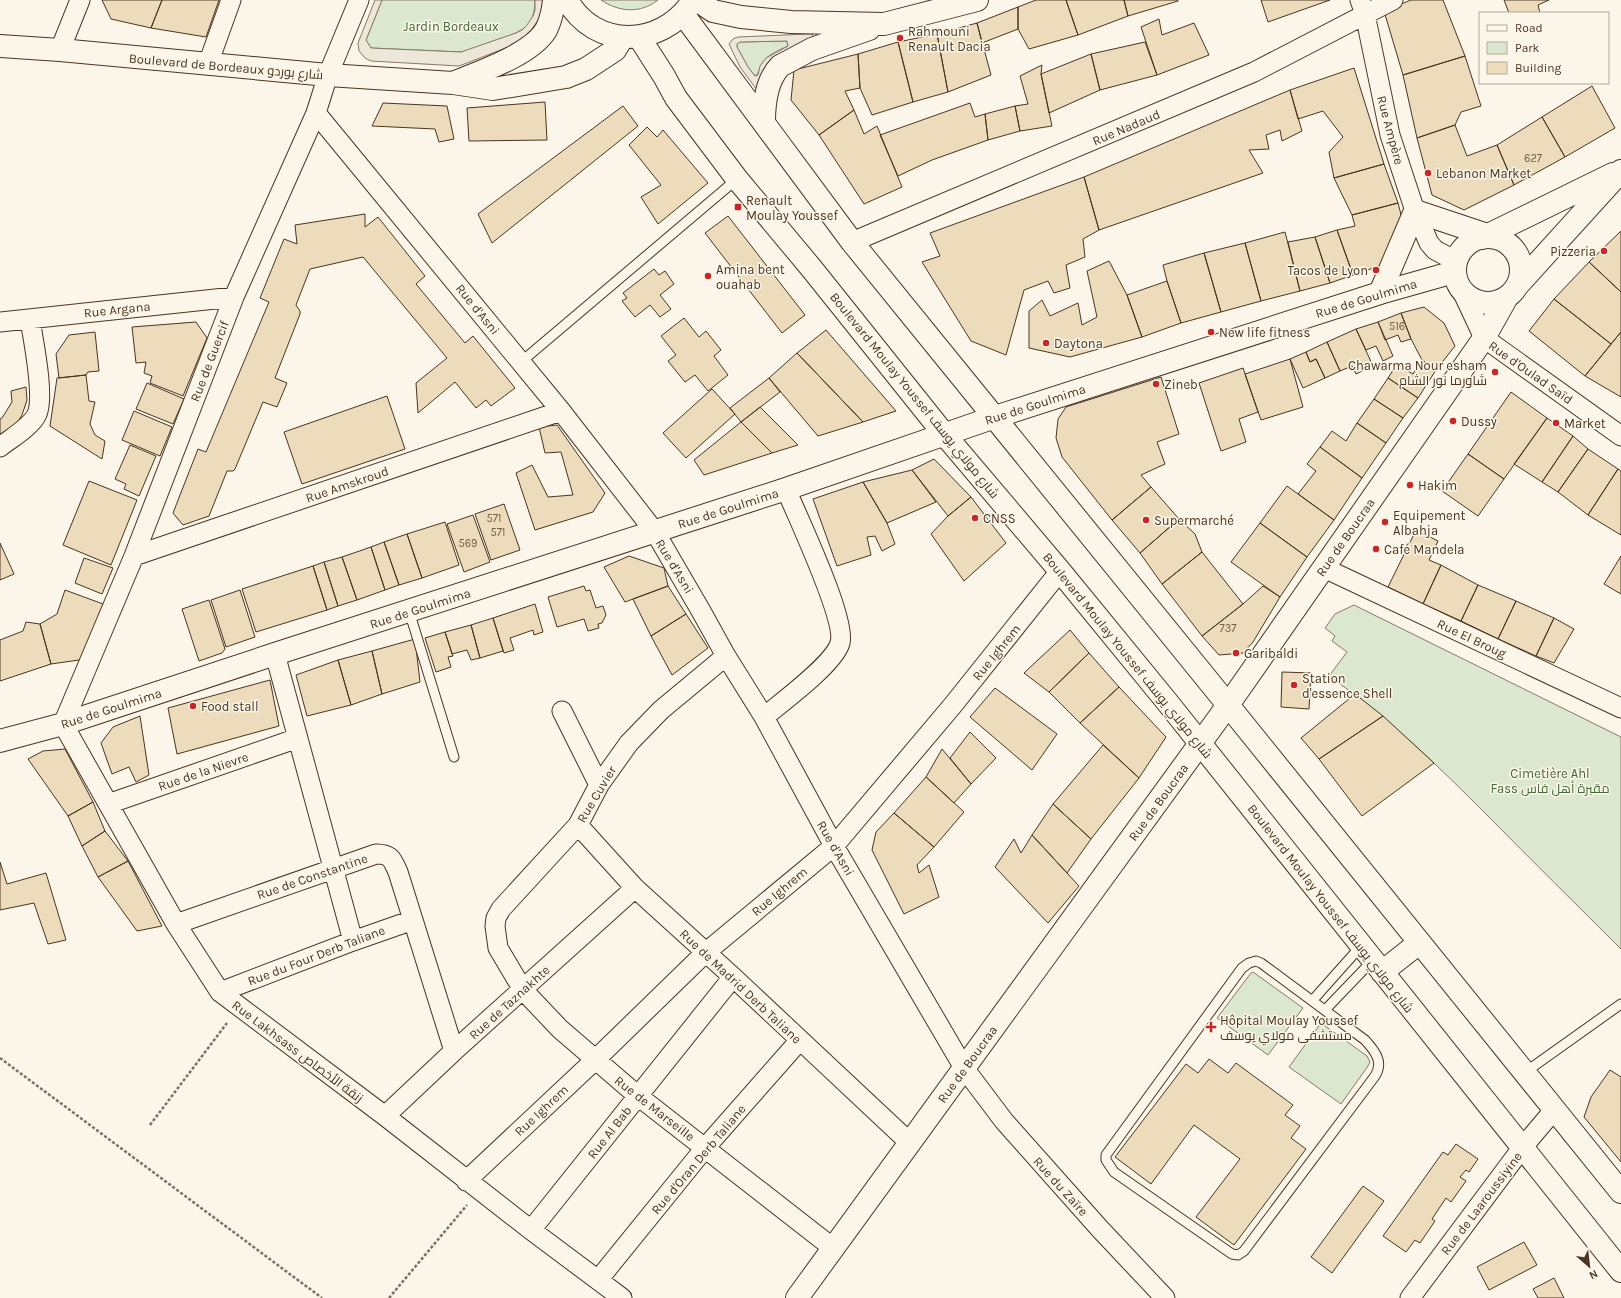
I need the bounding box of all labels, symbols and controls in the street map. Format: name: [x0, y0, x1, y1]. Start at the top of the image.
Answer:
legend: [1479, 12, 1609, 84]
park label: Jardin Bordeaux: [403, 19, 499, 34]
text: Road: [1515, 21, 1543, 35]
place label: Rahmouni Renault Dacia: [908, 24, 991, 54]
marker: Rahmouni Renault Dacia: [895, 33, 905, 43]
text: Park: [1515, 41, 1540, 55]
street label: Boulevard de Bordeaux شارع بوردو: [128, 51, 324, 83]
text: Building: [1515, 61, 1562, 75]
street label: Rue Ampère: [1374, 94, 1407, 167]
street label: Rue Nadaud: [1090, 106, 1162, 148]
house number: 627: [1524, 152, 1542, 165]
place label: Lebanon Market: [1436, 166, 1531, 181]
marker: Lebanon Market: [1423, 168, 1433, 178]
place label: Renault Moulay Youssef: [746, 193, 839, 223]
marker: Renault Moulay Youssef: [733, 202, 743, 212]
place label: Pizzeria: [1550, 244, 1596, 259]
marker: Pizzeria: [1599, 246, 1609, 256]
place label: Amina bent ouahab: [716, 262, 785, 292]
place label: Tacos de Lyon: [1288, 263, 1368, 278]
marker: Tacos de Lyon: [1371, 265, 1381, 275]
marker: Amina bent ouahab: [703, 271, 713, 281]
street label: Rue de Goulmima: [1314, 276, 1419, 321]
street label: Rue d'Asni: [453, 281, 503, 338]
street label: Boulevard Moulay Youssef شارع مولاي يوسف: [825, 289, 1002, 503]
street label: Rue Argana: [83, 299, 151, 320]
street label: Rue de Guercif: [187, 318, 232, 404]
house number: 516: [1389, 320, 1405, 333]
place label: New life fitness: [1219, 325, 1310, 340]
marker: New life fitness: [1206, 327, 1216, 337]
place label: Daytona: [1054, 336, 1103, 351]
marker: Daytona: [1041, 338, 1051, 348]
street label: Rue d'Oulad Saïd: [1486, 338, 1576, 407]
place label: Chawarma Nour esham شاورما نور الشام: [1348, 358, 1487, 390]
marker: Chawarma Nour esham شاورما نور الشام: [1490, 367, 1500, 377]
place label: Zineb: [1164, 377, 1198, 392]
marker: Zineb: [1151, 379, 1161, 389]
street label: Rue de Goulmima: [983, 381, 1088, 428]
place label: Dussy: [1461, 414, 1497, 429]
marker: Dussy: [1448, 416, 1458, 426]
place label: Market: [1564, 416, 1606, 431]
marker: Market: [1551, 418, 1561, 428]
street label: Rue Amskroud: [304, 463, 391, 506]
place label: Hakim: [1418, 478, 1457, 493]
marker: Hakim: [1405, 480, 1415, 490]
street label: Rue de Goulmima: [676, 485, 781, 532]
street label: Rue de Boucraa: [1313, 495, 1378, 579]
place label: Equipement Albahja: [1393, 508, 1466, 538]
place label: CNSS: [983, 511, 1016, 526]
house number: 571: [486, 512, 502, 525]
marker: CNSS: [970, 513, 980, 523]
place label: Supermarché: [1154, 513, 1234, 528]
marker: Supermarché: [1141, 515, 1151, 525]
marker: Equipement Albahja: [1380, 517, 1390, 527]
house number: 571: [490, 526, 506, 539]
street label: Rue d'Asni: [652, 536, 697, 596]
house number: 569: [459, 537, 477, 550]
place label: Café Mandela: [1384, 542, 1465, 557]
marker: Café Mandela: [1371, 544, 1381, 554]
street label: Boulevard Moulay Youssef شارع مولاي يوسف: [1038, 549, 1215, 763]
street label: Rue de Goulmima: [368, 585, 473, 632]
street label: Rue El Broug: [1435, 616, 1509, 661]
street label: Rue Ighrem: [969, 621, 1024, 683]
house number: 737: [1220, 622, 1236, 635]
place label: Garibaldi: [1244, 646, 1298, 661]
marker: Garibaldi: [1231, 648, 1241, 658]
place label: Station d'essence Shell: [1302, 671, 1392, 701]
marker: Station d'essence Shell: [1289, 680, 1299, 690]
street label: Rue de Goulmima: [59, 685, 164, 732]
place label: Food stall: [201, 699, 259, 714]
marker: Food stall: [188, 701, 198, 711]
street label: Rue de la Nievre: [156, 749, 250, 794]
street label: Rue de Boucraa: [1125, 761, 1191, 844]
street label: Rue Cuvier: [574, 763, 619, 825]
park label: Cimetière Ahl Fass مقبرة أهل فاس: [1491, 766, 1609, 796]
street label: Boulevard Moulay Youssef شارع مولاي يوسف: [1242, 801, 1417, 1017]
street label: Rue d'Asni: [814, 818, 857, 878]
street label: Rue de Constantine: [255, 850, 370, 902]
street label: Rue Ighrem: [748, 864, 810, 919]
street label: Rue du Four Derb Taliane: [245, 922, 387, 989]
street label: Rue de Madrid Derb Taliane: [677, 926, 805, 1047]
street label: Rue de Taznakhte: [466, 962, 553, 1043]
street label: Rue Lakhsass زنقة الأخصاص: [229, 997, 366, 1106]
place label: Hôpital Moulay Youssef مستشفى مولاي يوسف: [1220, 1013, 1359, 1046]
marker: Hôpital Moulay Youssef مستشفى مولاي يوسف: [1205, 1021, 1217, 1033]
street label: Rue de Boucraa: [934, 1023, 1000, 1106]
street label: Rue de Marseille: [612, 1073, 698, 1144]
street label: Rue Ighrem: [511, 1082, 571, 1139]
street label: Rue d'Oran Derb Taliane: [648, 1101, 749, 1217]
street label: Rue Al Bab: [584, 1103, 635, 1162]
street label: Rue de Laaroussiyine: [1438, 1149, 1525, 1258]
street label: Rue du Zaïre: [1030, 1154, 1091, 1219]
north arrow: [1569, 1246, 1609, 1286]
text: N: [1587, 1267, 1600, 1282]

